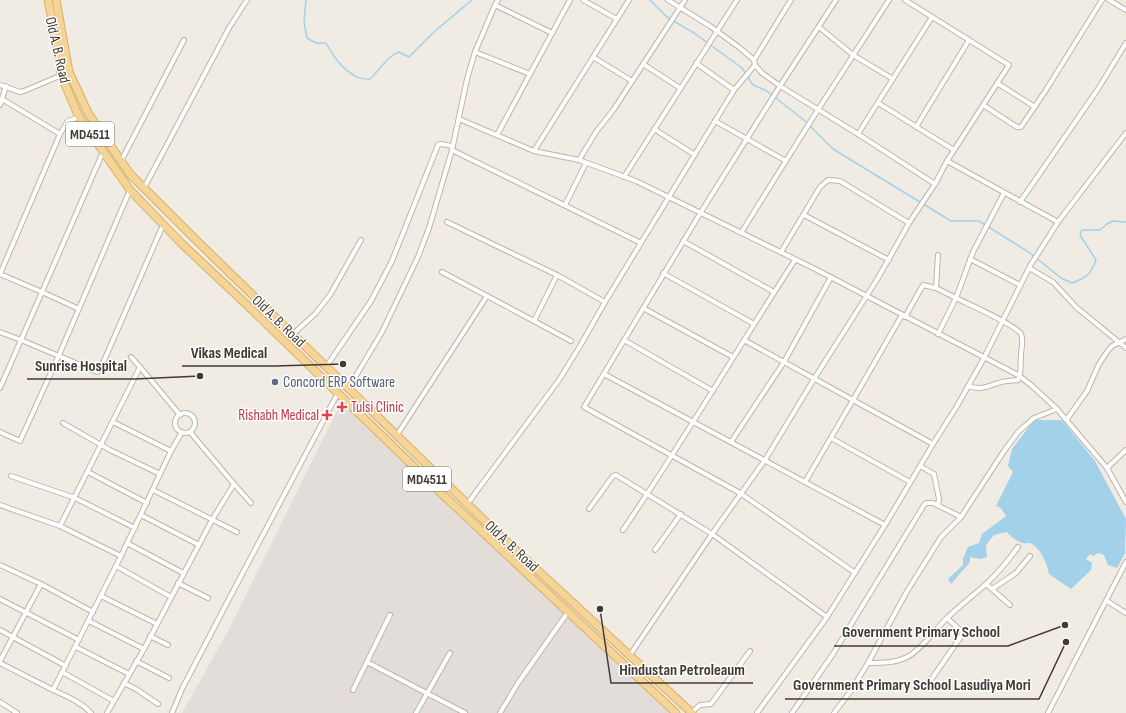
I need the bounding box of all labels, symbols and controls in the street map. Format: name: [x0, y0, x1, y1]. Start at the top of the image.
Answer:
street label: Old A. B. Road: [41, 15, 74, 85]
road number: MD4511: [66, 122, 114, 146]
street label: Old A. B. Road: [248, 291, 309, 352]
callout: Vikas Medical: [182, 338, 275, 366]
text: Vikas Medical: [191, 344, 267, 363]
callout: Sunrise Hospital: [27, 351, 135, 379]
text: Sunrise Hospital: [35, 357, 127, 376]
place label: Concord ERP Software: [283, 373, 395, 392]
marker: Concord ERP Software: [270, 377, 280, 387]
place label: Tulsi Clinic: [351, 398, 404, 417]
marker: Tulsi Clinic: [336, 401, 348, 413]
place label: Rishabh Medical: [238, 406, 319, 425]
marker: Rishabh Medical: [322, 410, 332, 420]
road number: MD4511: [403, 467, 451, 491]
street label: Old A. B. Road: [481, 516, 543, 576]
callout: Government Primary School: [834, 618, 1008, 646]
text: Government Primary School: [842, 623, 1000, 642]
callout: Hindustan Petroleaum: [611, 655, 753, 683]
text: Hindustan Petroleaum: [619, 661, 745, 680]
callout: Government Primary School Lasudiya Mori: [785, 671, 1039, 699]
text: Government Primary School Lasudiya Mori: [793, 676, 1031, 695]

